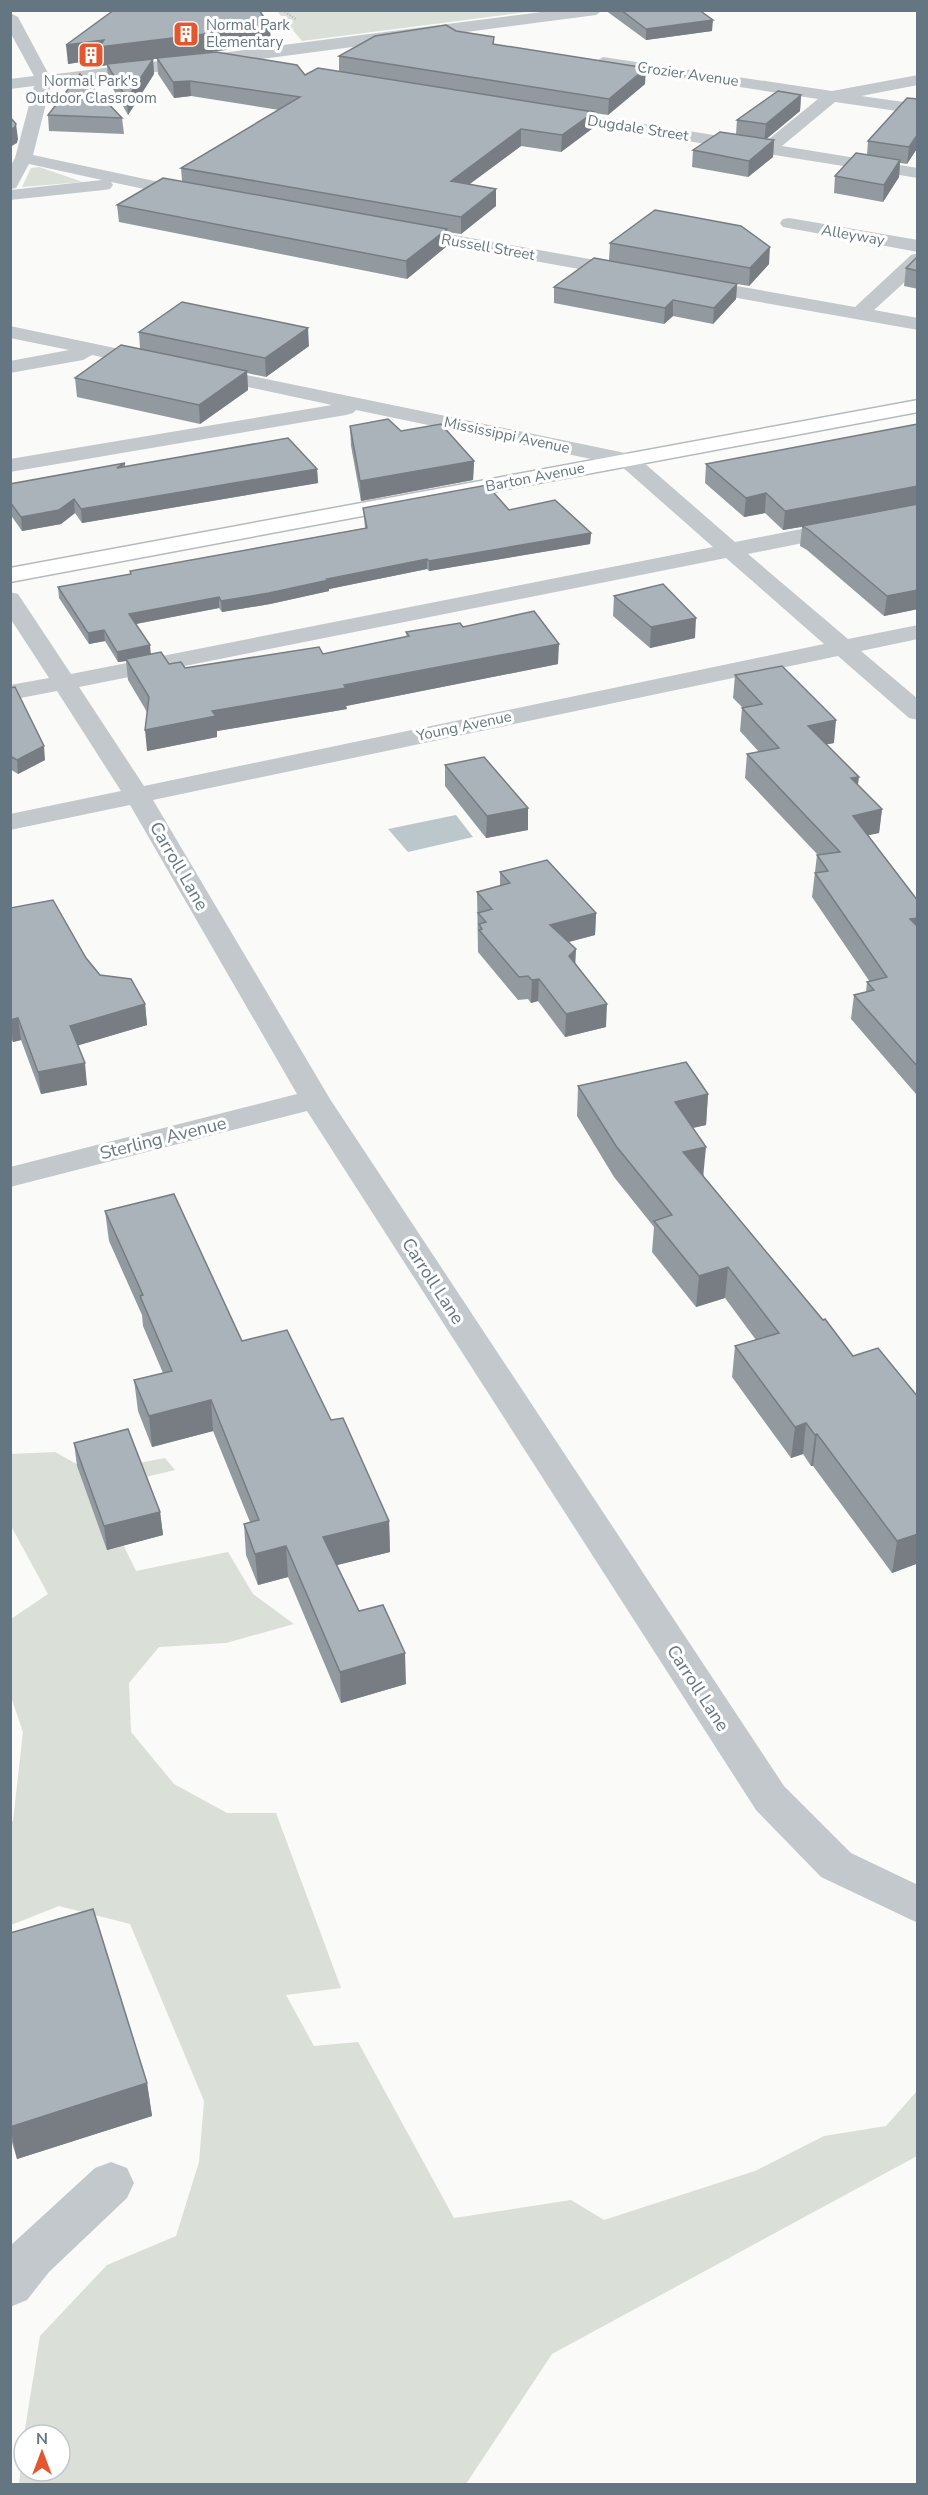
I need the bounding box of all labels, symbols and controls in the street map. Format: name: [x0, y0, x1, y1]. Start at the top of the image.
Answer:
place label: Normal Park Elementary: [206, 15, 290, 52]
building icon: Normal Park Elementary: [171, 19, 201, 49]
building icon: Normal Park's Outdoor Classroom: [76, 40, 106, 70]
street label: Crozier Avenue: [636, 57, 740, 91]
place label: Normal Park's Outdoor Classroom: [25, 71, 157, 108]
street label: Dugdale Street: [586, 110, 691, 146]
street label: Alleyway: [820, 220, 886, 250]
street label: Russell Street: [440, 229, 537, 265]
street label: Mississippi Avenue: [442, 412, 572, 458]
street label: Barton Avenue: [484, 458, 586, 496]
street label: Young Avenue: [414, 706, 513, 746]
street label: Carroll Lane: [144, 817, 214, 915]
street label: Sterling Avenue: [97, 1111, 229, 1165]
street label: Carroll Lane: [396, 1233, 470, 1329]
street label: Carroll Lane: [661, 1640, 735, 1736]
north arrow: [12, 2423, 72, 2483]
text: N: [36, 2428, 48, 2450]

